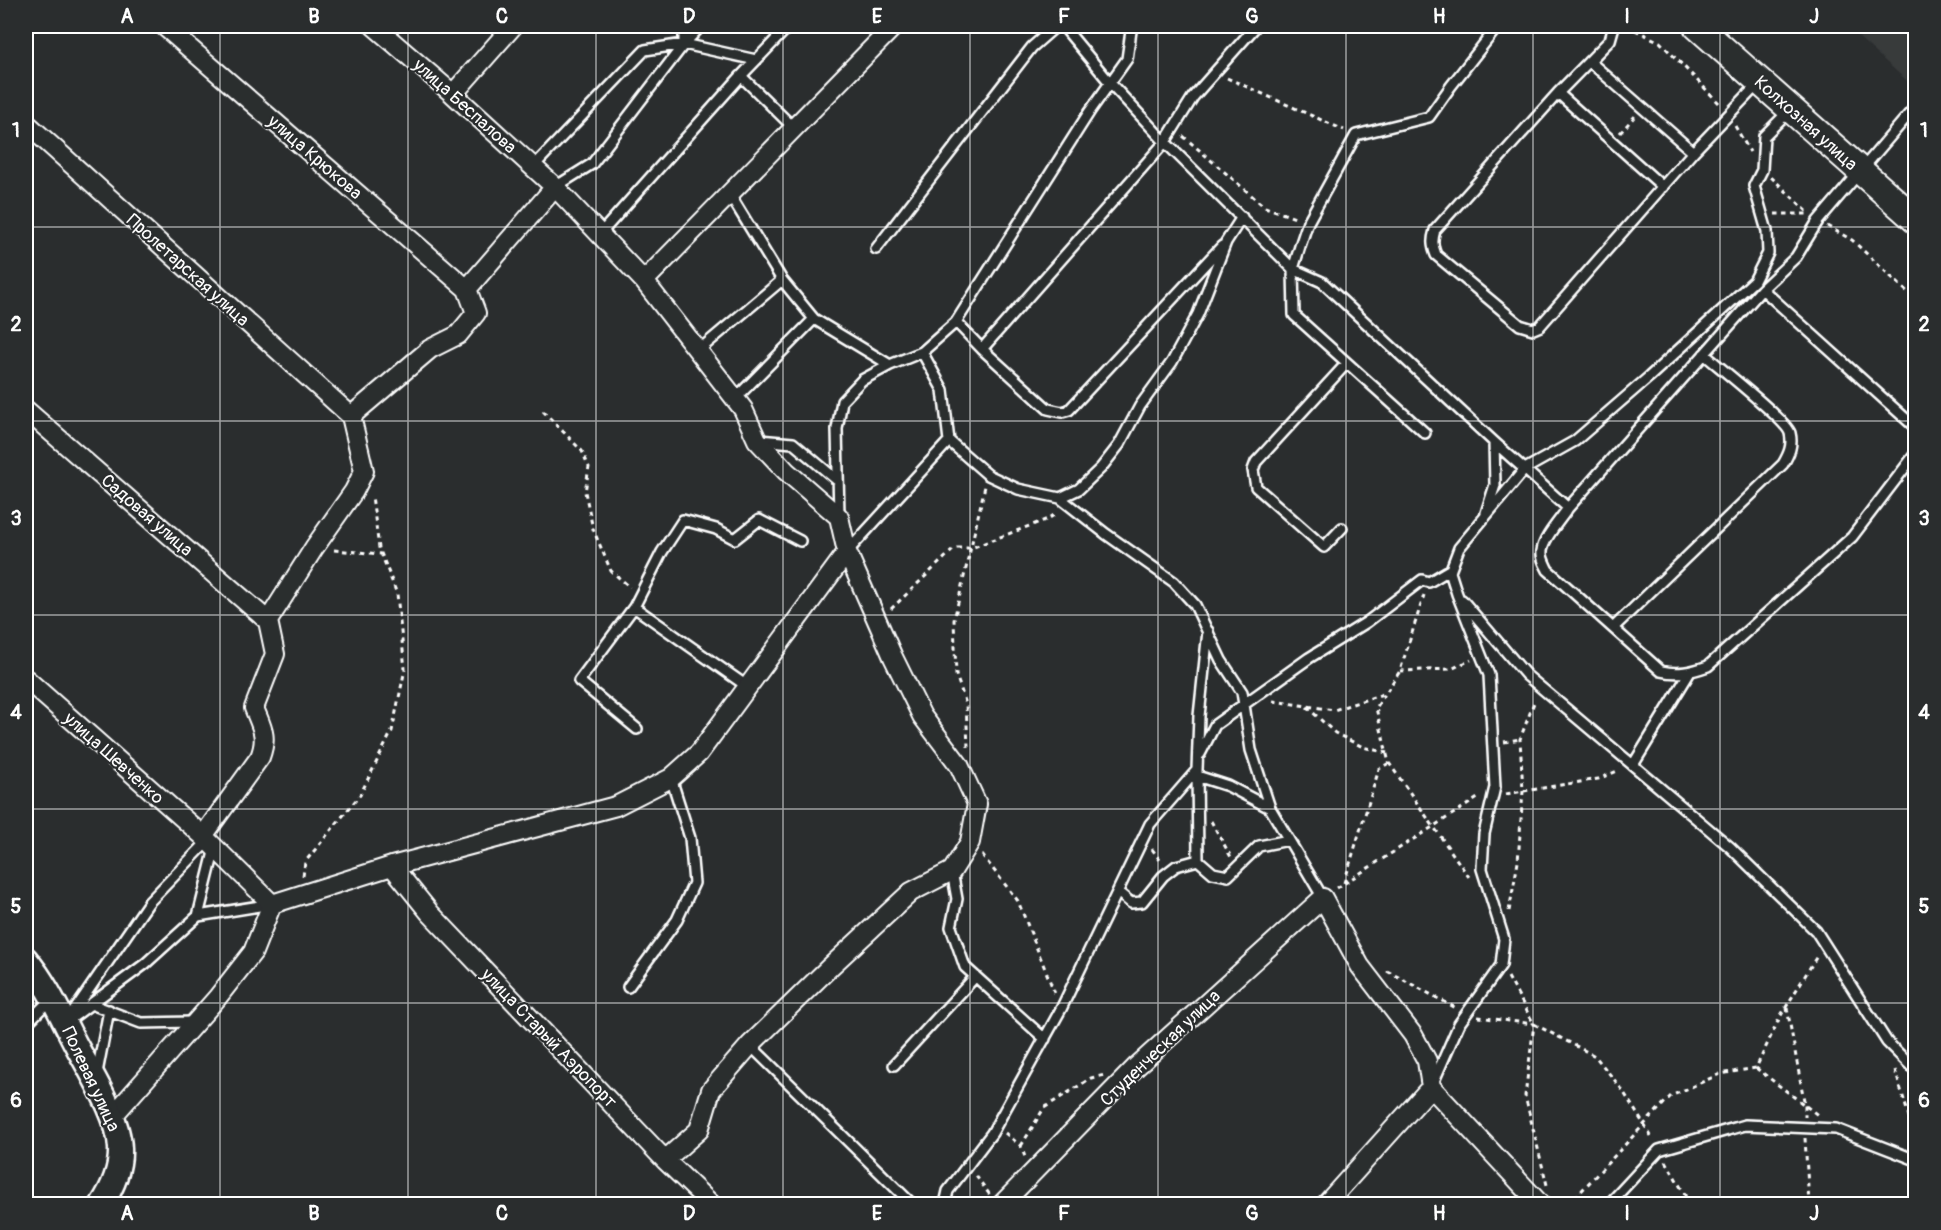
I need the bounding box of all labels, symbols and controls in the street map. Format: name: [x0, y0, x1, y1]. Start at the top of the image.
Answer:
text: A: [121, 4, 134, 29]
text: B: [308, 4, 320, 29]
text: C: [496, 4, 508, 29]
text: D: [683, 4, 696, 29]
text: E: [872, 4, 883, 29]
text: F: [1058, 4, 1070, 29]
text: G: [1245, 4, 1259, 29]
text: H: [1433, 4, 1446, 29]
text: I: [1624, 4, 1630, 29]
text: J: [1809, 4, 1819, 29]
street label: улица Беспалова: [407, 53, 521, 159]
street label: Колхозная улица: [1749, 71, 1862, 176]
street label: улица Крюкова: [262, 109, 367, 205]
text: 1: [12, 118, 20, 143]
text: 1: [1920, 118, 1928, 143]
street label: Пролетарская улица: [122, 209, 254, 332]
text: 2: [10, 312, 22, 337]
text: 2: [1918, 312, 1930, 337]
street label: Садовая улица: [96, 469, 197, 562]
text: 3: [10, 506, 22, 531]
text: 3: [1918, 506, 1930, 531]
text: 4: [10, 700, 22, 725]
text: 4: [1918, 700, 1930, 725]
street label: улица Шевченко: [58, 707, 169, 810]
text: 5: [11, 894, 22, 919]
text: 5: [1919, 894, 1930, 919]
street label: улица Старый Аэропорт: [475, 963, 621, 1113]
street label: Студенческая улица: [1095, 985, 1225, 1112]
street label: Полевая улица: [56, 1023, 125, 1135]
text: 6: [10, 1088, 22, 1113]
text: 6: [1918, 1088, 1930, 1113]
text: A: [121, 1201, 134, 1226]
text: B: [308, 1201, 320, 1226]
text: C: [496, 1201, 508, 1226]
text: D: [683, 1201, 696, 1226]
text: E: [872, 1201, 883, 1226]
text: F: [1058, 1201, 1070, 1226]
text: G: [1245, 1201, 1259, 1226]
text: H: [1433, 1201, 1446, 1226]
text: I: [1624, 1201, 1630, 1226]
text: J: [1809, 1201, 1819, 1226]

